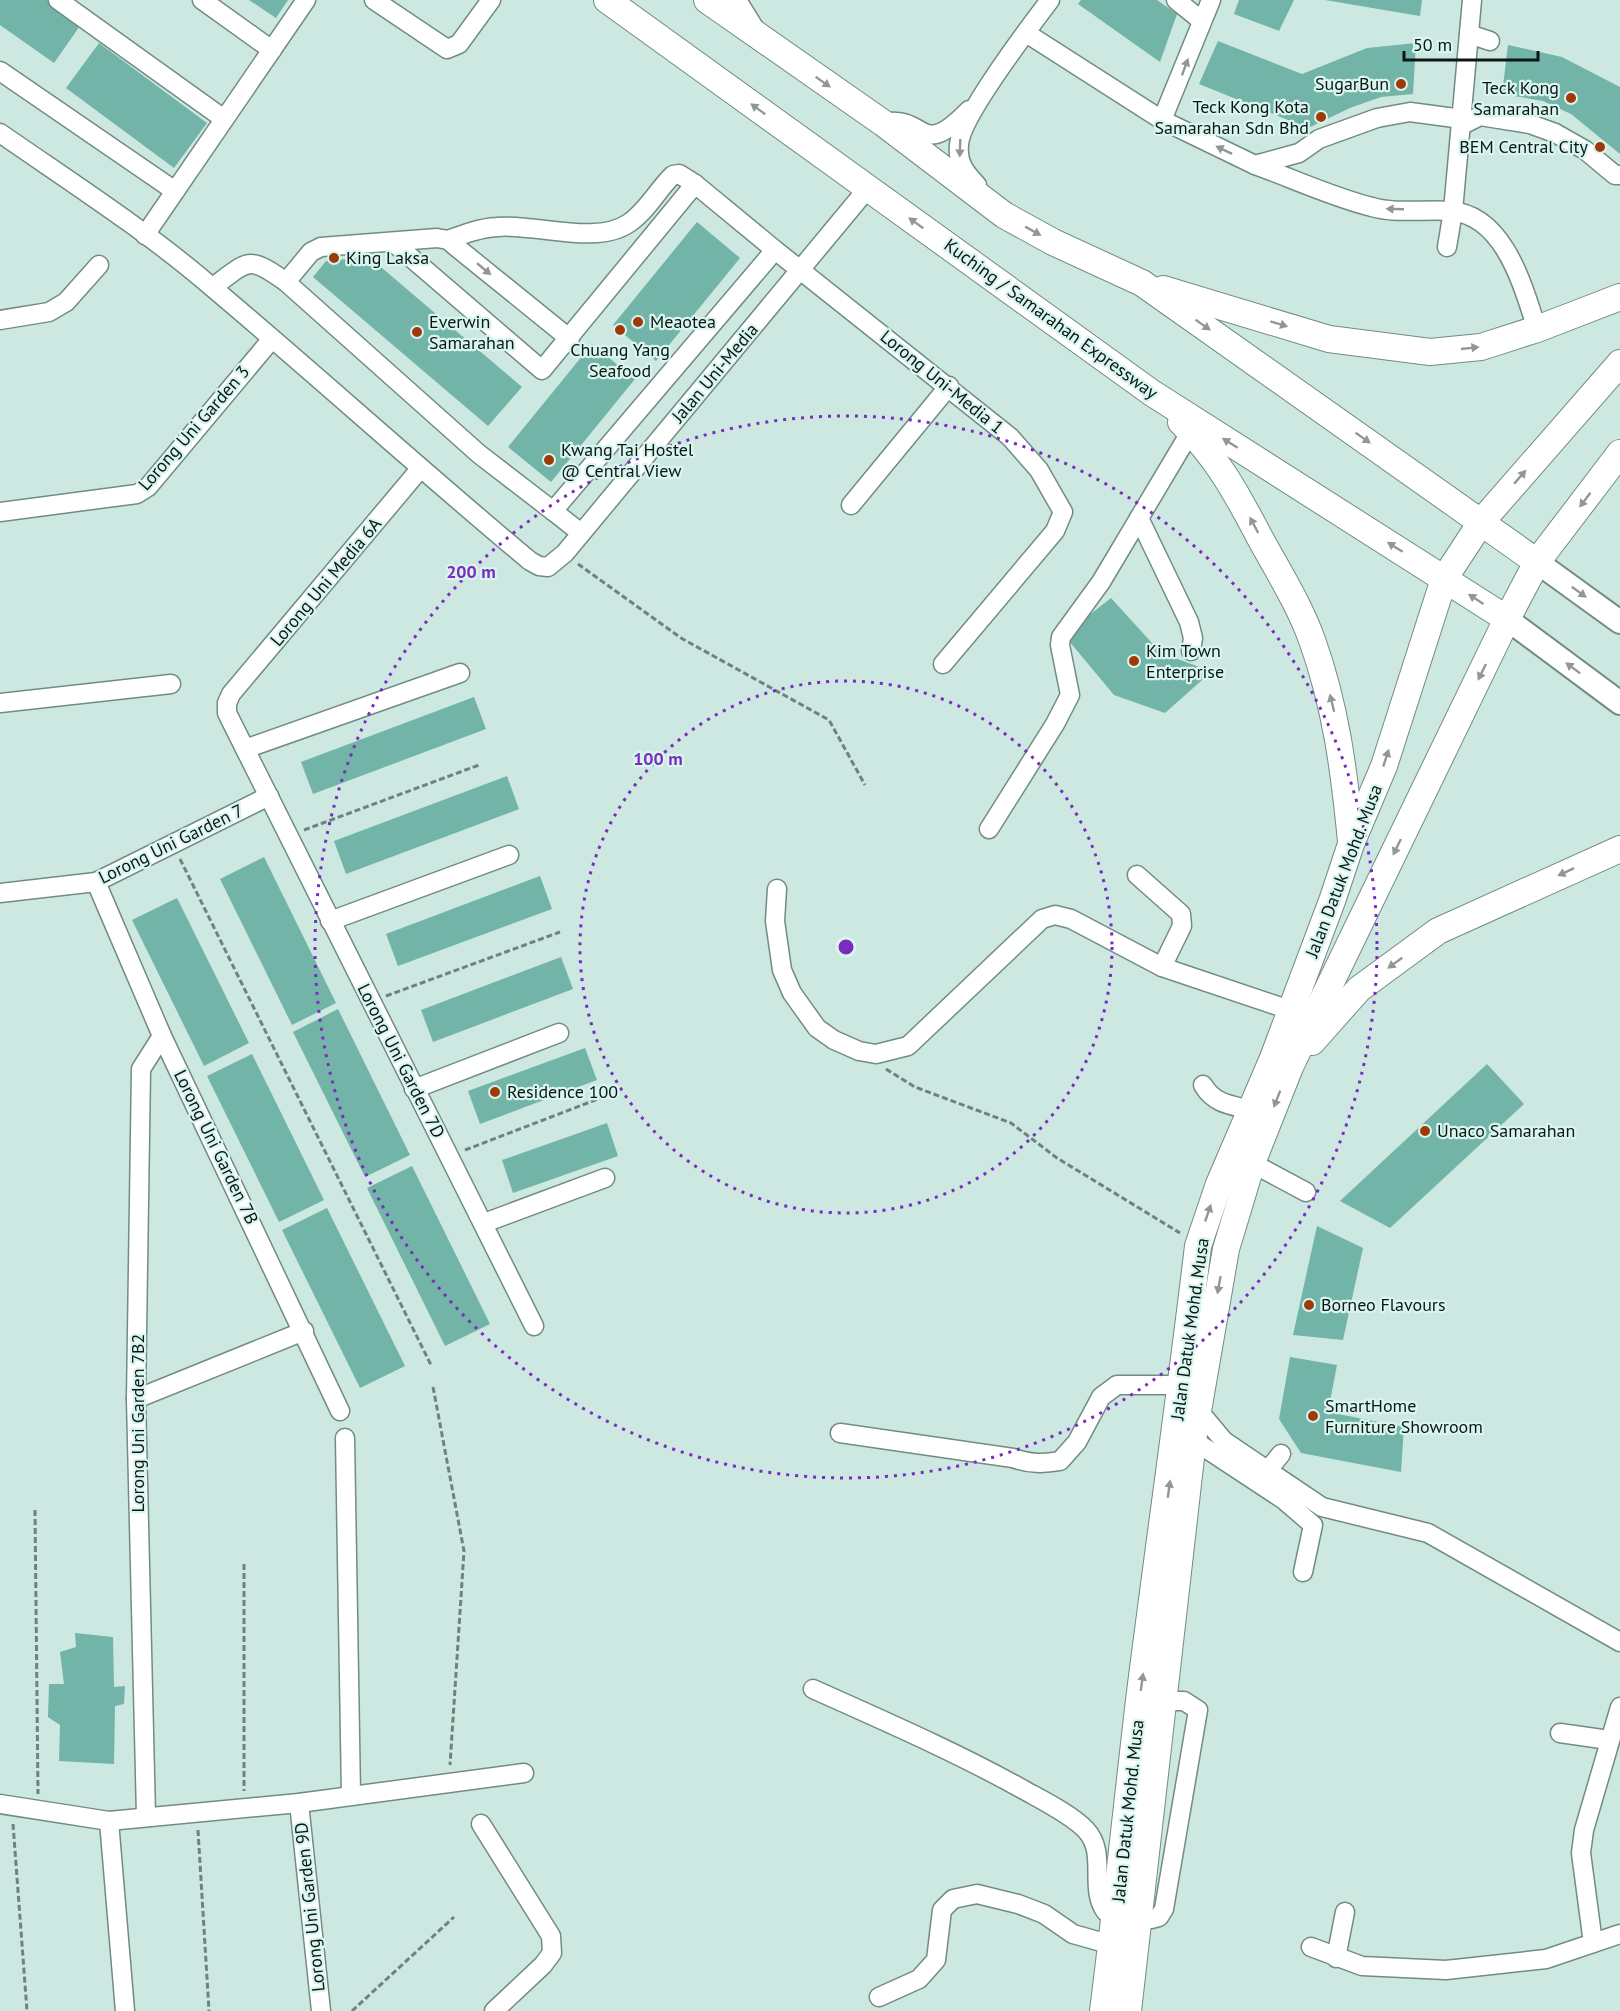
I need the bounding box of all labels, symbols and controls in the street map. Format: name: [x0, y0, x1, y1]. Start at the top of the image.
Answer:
scale bar: [1404, 24, 1538, 62]
text: 50 m: [1413, 33, 1452, 56]
one-way arrow: [1180, 57, 1190, 75]
place label: SugarBun: [1315, 72, 1389, 95]
one-way arrow: [815, 76, 831, 88]
place label: Teck Kong Samarahan: [1473, 76, 1559, 120]
marker: SugarBun: [1394, 77, 1408, 91]
marker: Teck Kong Samarahan: [1564, 91, 1578, 105]
place label: Teck Kong Kota Samarahan Sdn Bhd: [1155, 95, 1309, 139]
one-way arrow: [750, 103, 765, 115]
marker: Teck Kong Kota Samarahan Sdn Bhd: [1314, 110, 1328, 124]
place label: BEM Central City: [1459, 135, 1589, 158]
one-way arrow: [955, 139, 964, 158]
marker: BEM Central City: [1593, 140, 1607, 154]
one-way arrow: [1216, 146, 1233, 155]
one-way arrow: [1385, 204, 1404, 213]
one-way arrow: [908, 217, 923, 229]
one-way arrow: [1025, 226, 1042, 236]
street label: Kuching / Samarahan Expressway: [940, 233, 1163, 404]
place label: King Laksa: [346, 246, 429, 269]
marker: King Laksa: [327, 251, 341, 265]
one-way arrow: [476, 263, 492, 276]
place label: Everwin Samarahan: [429, 310, 515, 354]
place label: Meaotea: [650, 310, 716, 333]
marker: Meaotea: [631, 315, 645, 329]
street label: Jalan Uni-Media: [666, 318, 763, 428]
one-way arrow: [1195, 319, 1211, 331]
one-way arrow: [1270, 320, 1288, 329]
marker: Chuang Yang Seafood: [613, 323, 627, 337]
marker: Everwin Samarahan: [410, 325, 424, 339]
street label: Lorong Uni-Media 1: [876, 325, 1009, 438]
place label: Chuang Yang Seafood: [570, 338, 670, 382]
one-way arrow: [1461, 343, 1480, 353]
street label: Lorong Uni Garden 3: [133, 360, 254, 495]
one-way arrow: [1354, 432, 1370, 444]
one-way arrow: [1222, 437, 1238, 448]
place label: Kwang Tai Hostel @ Central View: [561, 438, 694, 482]
marker: Kwang Tai Hostel @ Central View: [542, 453, 556, 467]
one-way arrow: [1513, 470, 1527, 485]
one-way arrow: [1578, 492, 1591, 508]
street label: Lorong Uni Media 6A: [265, 512, 387, 651]
one-way arrow: [1249, 516, 1259, 533]
one-way arrow: [1387, 542, 1403, 553]
text: 200 m: [446, 560, 496, 583]
one-way arrow: [1570, 586, 1586, 598]
one-way arrow: [1468, 594, 1484, 605]
place label: Kim Town Enterprise: [1146, 639, 1224, 683]
marker: Kim Town Enterprise: [1127, 654, 1141, 668]
one-way arrow: [1565, 662, 1581, 674]
one-way arrow: [1477, 663, 1486, 680]
one-way arrow: [1326, 694, 1336, 712]
text: 100 m: [633, 747, 683, 770]
one-way arrow: [1382, 749, 1392, 767]
street label: Jalan Datuk Mohd. Musa: [1300, 781, 1387, 962]
street label: Lorong Uni Garden 7: [94, 798, 247, 889]
one-way arrow: [1392, 839, 1401, 856]
one-way arrow: [1558, 867, 1575, 876]
centre of rings: [836, 937, 856, 957]
one-way arrow: [1387, 957, 1403, 969]
street label: Lorong Uni Garden 7D: [353, 980, 450, 1142]
street label: Lorong Uni Garden 7B: [169, 1066, 264, 1228]
place label: Residence 100: [507, 1080, 618, 1103]
marker: Residence 100: [488, 1085, 502, 1099]
one-way arrow: [1272, 1090, 1281, 1108]
place label: Unaco Samarahan: [1437, 1119, 1575, 1142]
marker: Unaco Samarahan: [1418, 1124, 1432, 1138]
one-way arrow: [1204, 1204, 1214, 1222]
street label: Jalan Datuk Mohd. Musa: [1165, 1236, 1214, 1422]
one-way arrow: [1215, 1276, 1224, 1295]
place label: Borneo Flavours: [1321, 1293, 1446, 1316]
marker: Borneo Flavours: [1302, 1298, 1316, 1312]
street label: Lorong Uni Garden 7B2: [126, 1334, 149, 1512]
place label: SmartHome Furniture Showroom: [1325, 1394, 1483, 1438]
marker: SmartHome Furniture Showroom: [1306, 1409, 1320, 1423]
one-way arrow: [1164, 1479, 1173, 1498]
one-way arrow: [1137, 1672, 1146, 1691]
street label: Jalan Datuk Mohd. Musa: [1106, 1718, 1149, 1904]
street label: Lorong Uni Garden 9D: [289, 1821, 330, 1993]

